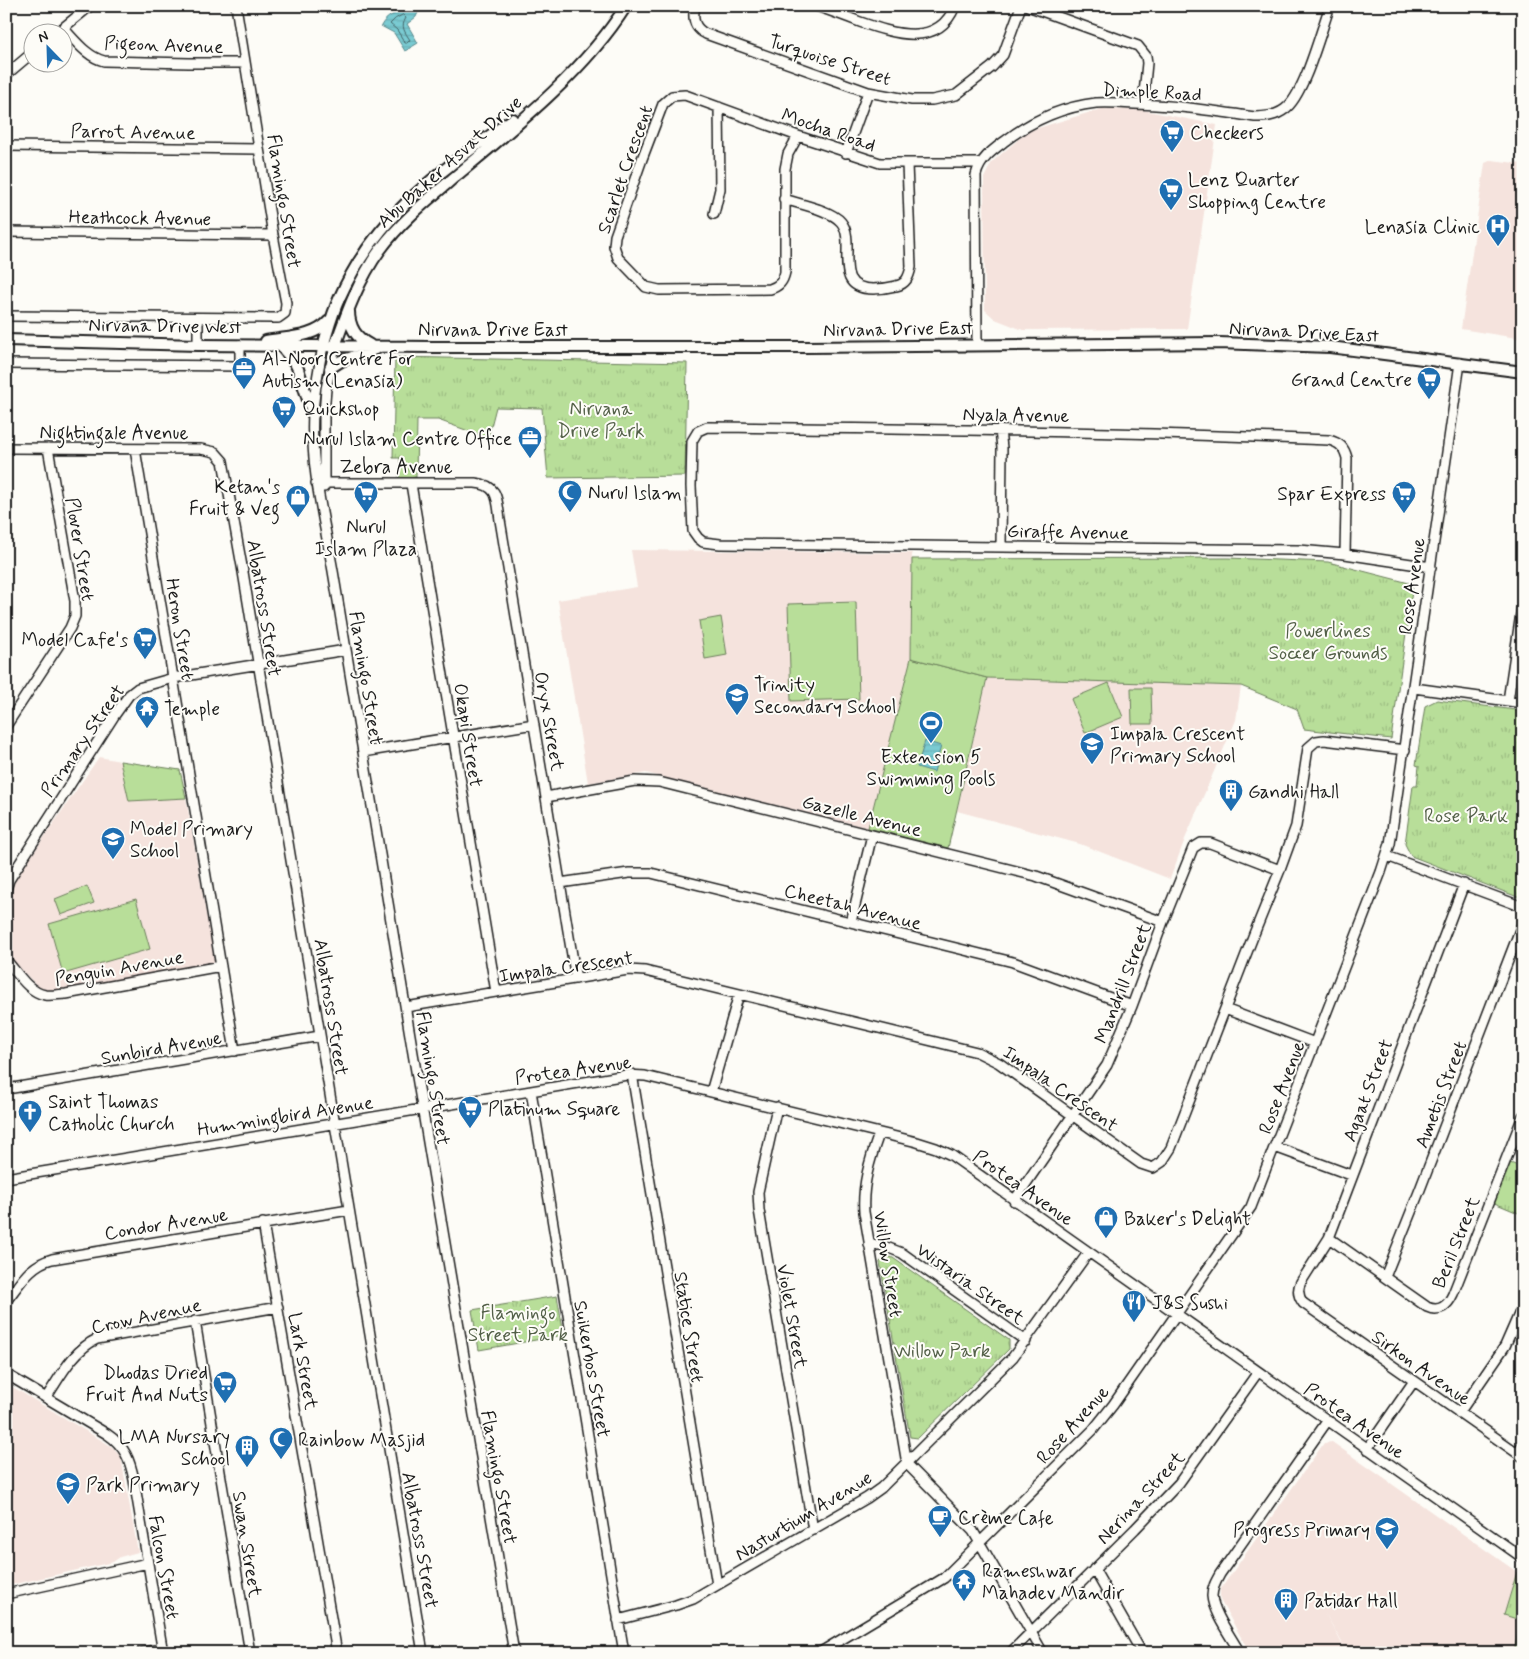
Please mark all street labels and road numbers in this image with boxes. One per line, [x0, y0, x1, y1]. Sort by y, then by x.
street label: Turquoise Street [765, 29, 894, 92]
street label: Pigeon Avenue [104, 31, 224, 63]
street label: Dimple Road [1102, 77, 1202, 108]
street label: Abu Baker Asvat Drive [372, 90, 528, 234]
street label: Scarlet Crescent [592, 102, 659, 237]
street label: Mocha Road [778, 103, 879, 158]
street label: Parrot Avenue [70, 119, 196, 146]
street label: Flamingo Street [258, 132, 306, 271]
street label: Heathcock Avenue [68, 205, 211, 232]
street label: Nirvana Drive West [88, 313, 242, 340]
street label: Nirvana Drive East [823, 316, 973, 343]
street label: Nirvana Drive East [1228, 316, 1379, 349]
street label: Nirvana Drive East [418, 318, 568, 343]
street label: Nyala Avenue [962, 402, 1070, 429]
street label: Nightingale Avenue [40, 421, 188, 449]
street label: Zebra Avenue [339, 455, 453, 480]
street label: Plover Street [59, 496, 100, 603]
street label: Giraffe Avenue [1007, 519, 1129, 546]
street label: Rose Avenue [1393, 536, 1432, 636]
street label: Albatross Street [240, 538, 287, 679]
street label: Heron Street [159, 577, 200, 682]
street label: Flamingo Street [340, 609, 388, 748]
street label: Oryx Street [527, 670, 570, 773]
street label: Primary Street [35, 680, 131, 802]
street label: Okapi Street [447, 681, 488, 789]
street label: Gazelle Avenue [799, 790, 924, 843]
street label: Cheetah Avenue [781, 878, 924, 937]
street label: Mandrill Street [1089, 920, 1158, 1047]
street label: Albatross Street [307, 937, 354, 1078]
street label: Penguin Avenue [53, 945, 186, 994]
street label: Impala Crescent [498, 946, 635, 989]
street label: Flamingo Street [407, 1009, 455, 1148]
street label: Sunbird Avenue [99, 1026, 224, 1071]
street label: Agaat Street [1337, 1036, 1400, 1146]
street label: Rose Avenue [1253, 1037, 1312, 1138]
street label: Ametis Street [1409, 1037, 1473, 1152]
street label: Impala Crescent [998, 1040, 1123, 1138]
street label: Protea Avenue [513, 1050, 633, 1091]
street label: Hummingbird Avenue [195, 1090, 376, 1146]
street label: Protea Avenue [968, 1144, 1078, 1232]
street label: Beril Street [1427, 1193, 1486, 1292]
street label: Condor Avenue [103, 1202, 230, 1247]
street label: Willow Street [867, 1209, 908, 1319]
street label: Wistaria Street [911, 1238, 1029, 1331]
street label: Violet Street [770, 1262, 813, 1370]
street label: Statice Street [667, 1270, 710, 1384]
street label: Crow Avenue [89, 1293, 204, 1340]
street label: Suikerbos Street [567, 1299, 616, 1440]
street label: Lark Street [282, 1311, 323, 1412]
street label: Sirkon Avenue [1367, 1325, 1476, 1412]
street label: Protea Avenue [1299, 1377, 1409, 1465]
street label: Rose Avenue [1031, 1380, 1115, 1470]
street label: Flamingo Street [471, 1408, 523, 1547]
street label: Nerina Street [1091, 1446, 1191, 1550]
street label: Nasturtium Avenue [731, 1465, 877, 1567]
street label: Albatross Street [395, 1470, 444, 1611]
street label: Swan Street [226, 1489, 267, 1599]
street label: Falcon Street [142, 1513, 185, 1621]

